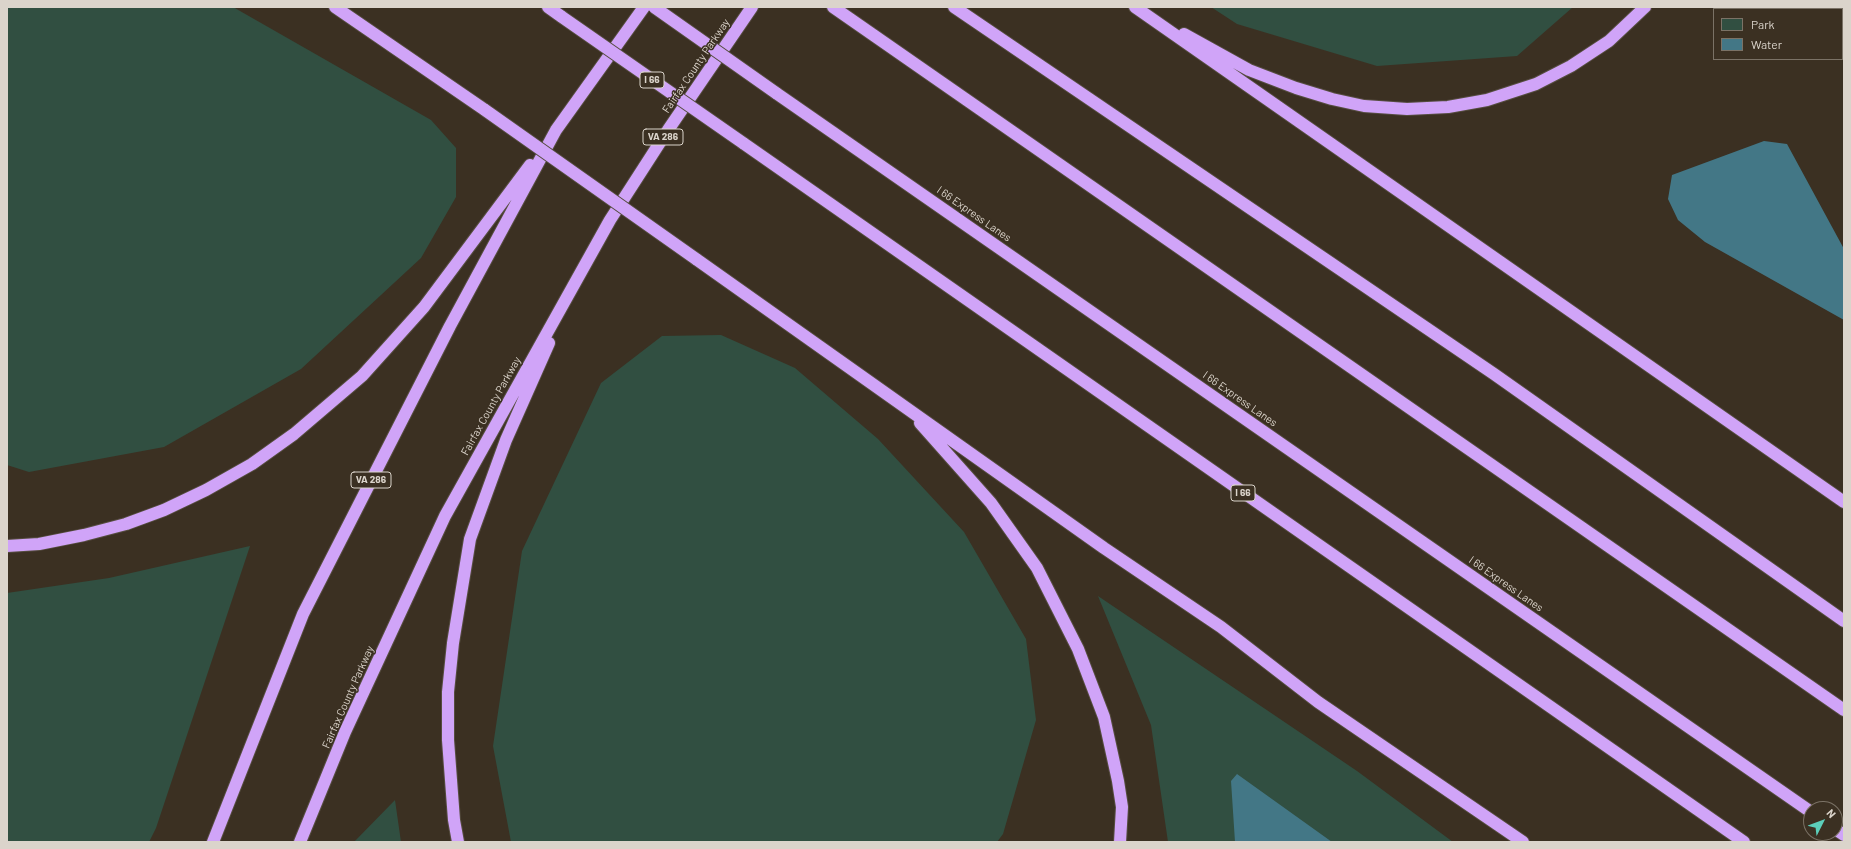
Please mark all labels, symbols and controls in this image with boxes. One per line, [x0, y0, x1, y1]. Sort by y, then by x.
legend [1713, 8, 1843, 60]
street label: Fairfax County Parkway [659, 16, 733, 116]
text: Park [1751, 17, 1775, 31]
text: Water [1751, 37, 1782, 51]
road number: I 66 [640, 72, 664, 88]
road number: VA 286 [643, 129, 683, 145]
street label: I 66 Express Lanes [934, 183, 1014, 245]
street label: Fairfax County Parkway [458, 354, 524, 458]
street label: I 66 Express Lanes [1200, 368, 1280, 430]
road number: VA 286 [351, 472, 391, 488]
road number: I 66 [1231, 485, 1255, 501]
street label: I 66 Express Lanes [1466, 553, 1546, 615]
street label: Fairfax County Parkway [319, 644, 377, 750]
north arrow [1803, 801, 1843, 841]
text: N [1824, 806, 1839, 820]

